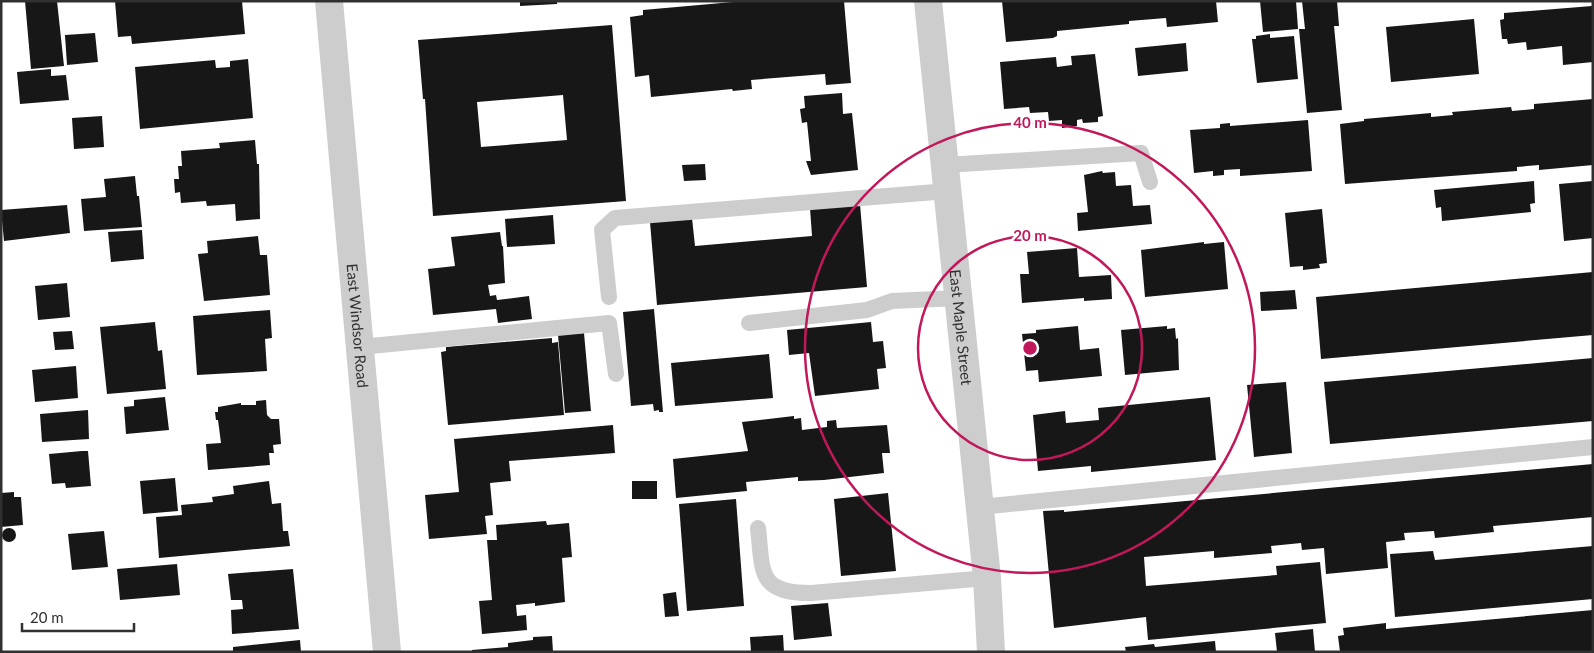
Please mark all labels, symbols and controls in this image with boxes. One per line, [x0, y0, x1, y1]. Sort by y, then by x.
text: 40 m [1013, 113, 1047, 131]
text: 20 m [1013, 226, 1047, 244]
street label: East Windsor Road [343, 263, 372, 389]
street label: East Maple Street [946, 269, 976, 387]
centre of rings [1021, 339, 1039, 357]
scale bar [22, 600, 135, 632]
text: 20 m [30, 608, 64, 626]

